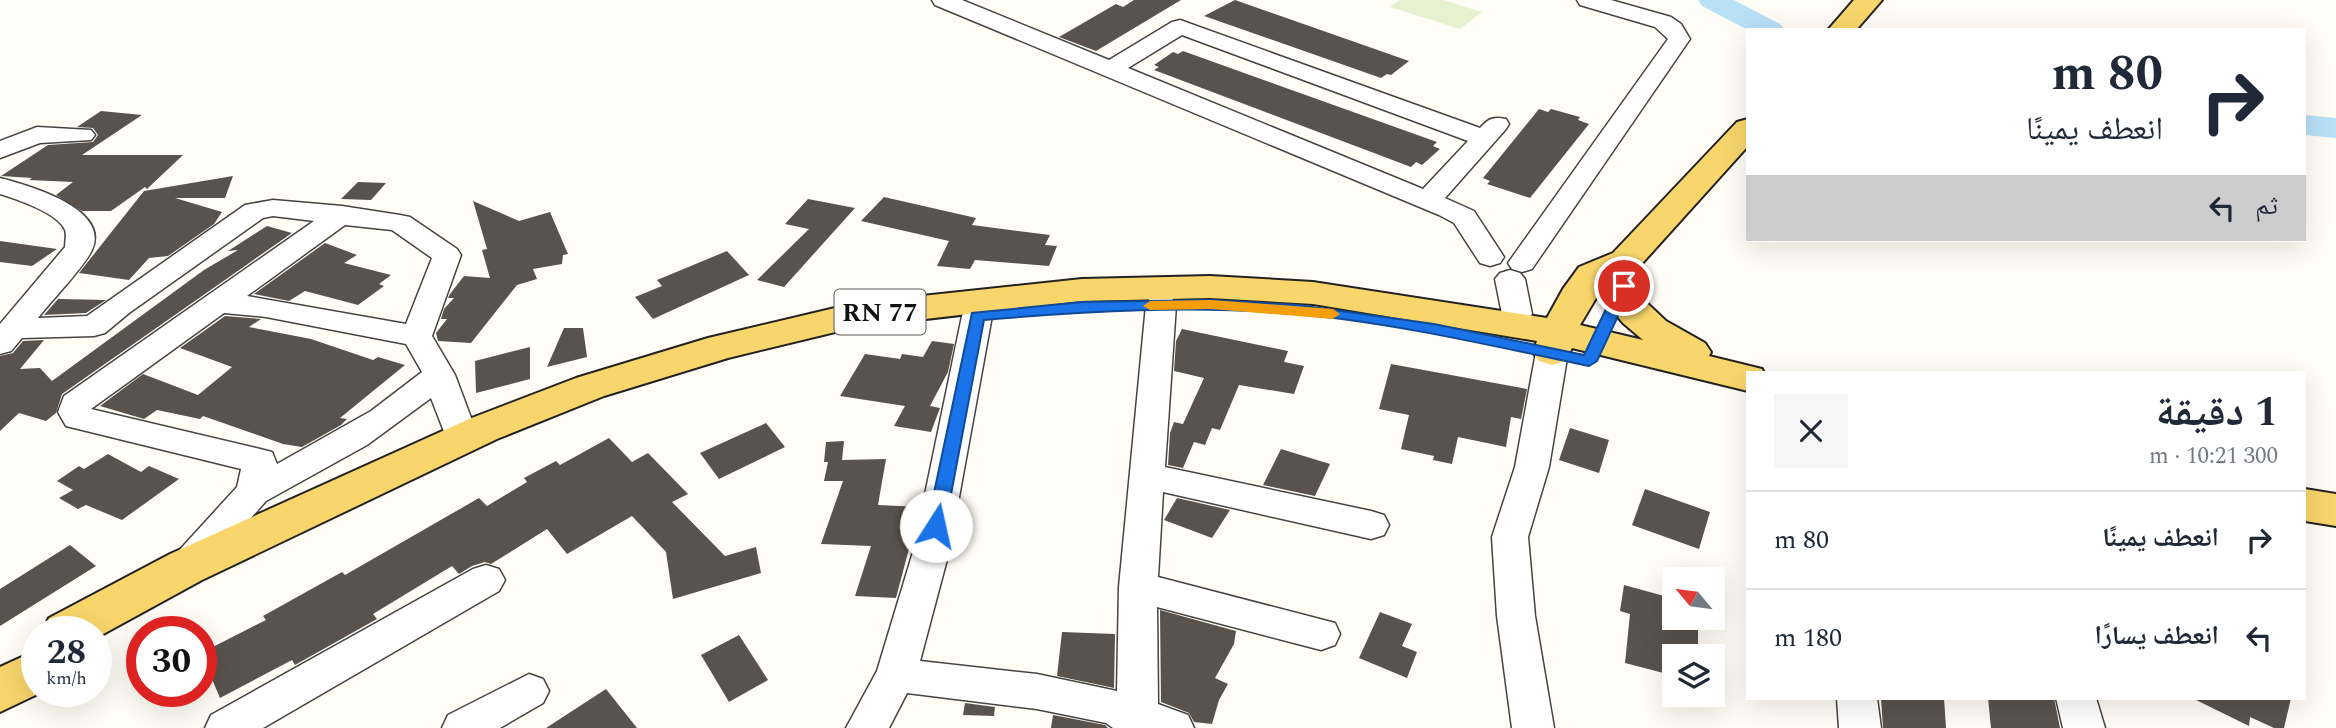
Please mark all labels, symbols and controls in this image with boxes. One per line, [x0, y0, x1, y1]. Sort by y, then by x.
text: 80 m [2052, 37, 2163, 112]
icon: right [2187, 56, 2278, 147]
text: انعطف يمينًا [2026, 105, 2163, 154]
text: ثم [2255, 186, 2278, 226]
icon: left [2203, 189, 2241, 227]
pin [1594, 256, 1654, 316]
icon: arrive [1605, 267, 1643, 305]
road number: RN 77 [834, 290, 926, 334]
text: 1 دقيقة [2156, 381, 2278, 444]
button: close [1774, 394, 1848, 468]
text: 300 m · 10:21 [2149, 439, 2278, 474]
position arrow [899, 489, 973, 563]
text: انعطف يمينًا [2102, 518, 2219, 558]
text: 80 m [1774, 520, 1829, 560]
icon: right [2240, 521, 2278, 559]
north arrow [1662, 567, 1726, 630]
map controls [1662, 567, 1725, 707]
speed limit sign: 30 [126, 616, 217, 707]
text: انعطف يسارًا [2095, 616, 2219, 656]
text: 180 m [1774, 618, 1842, 658]
icon: left [2240, 619, 2278, 657]
text: 28 [47, 626, 86, 679]
button: layers [1662, 644, 1725, 707]
text: km/h [46, 665, 87, 692]

